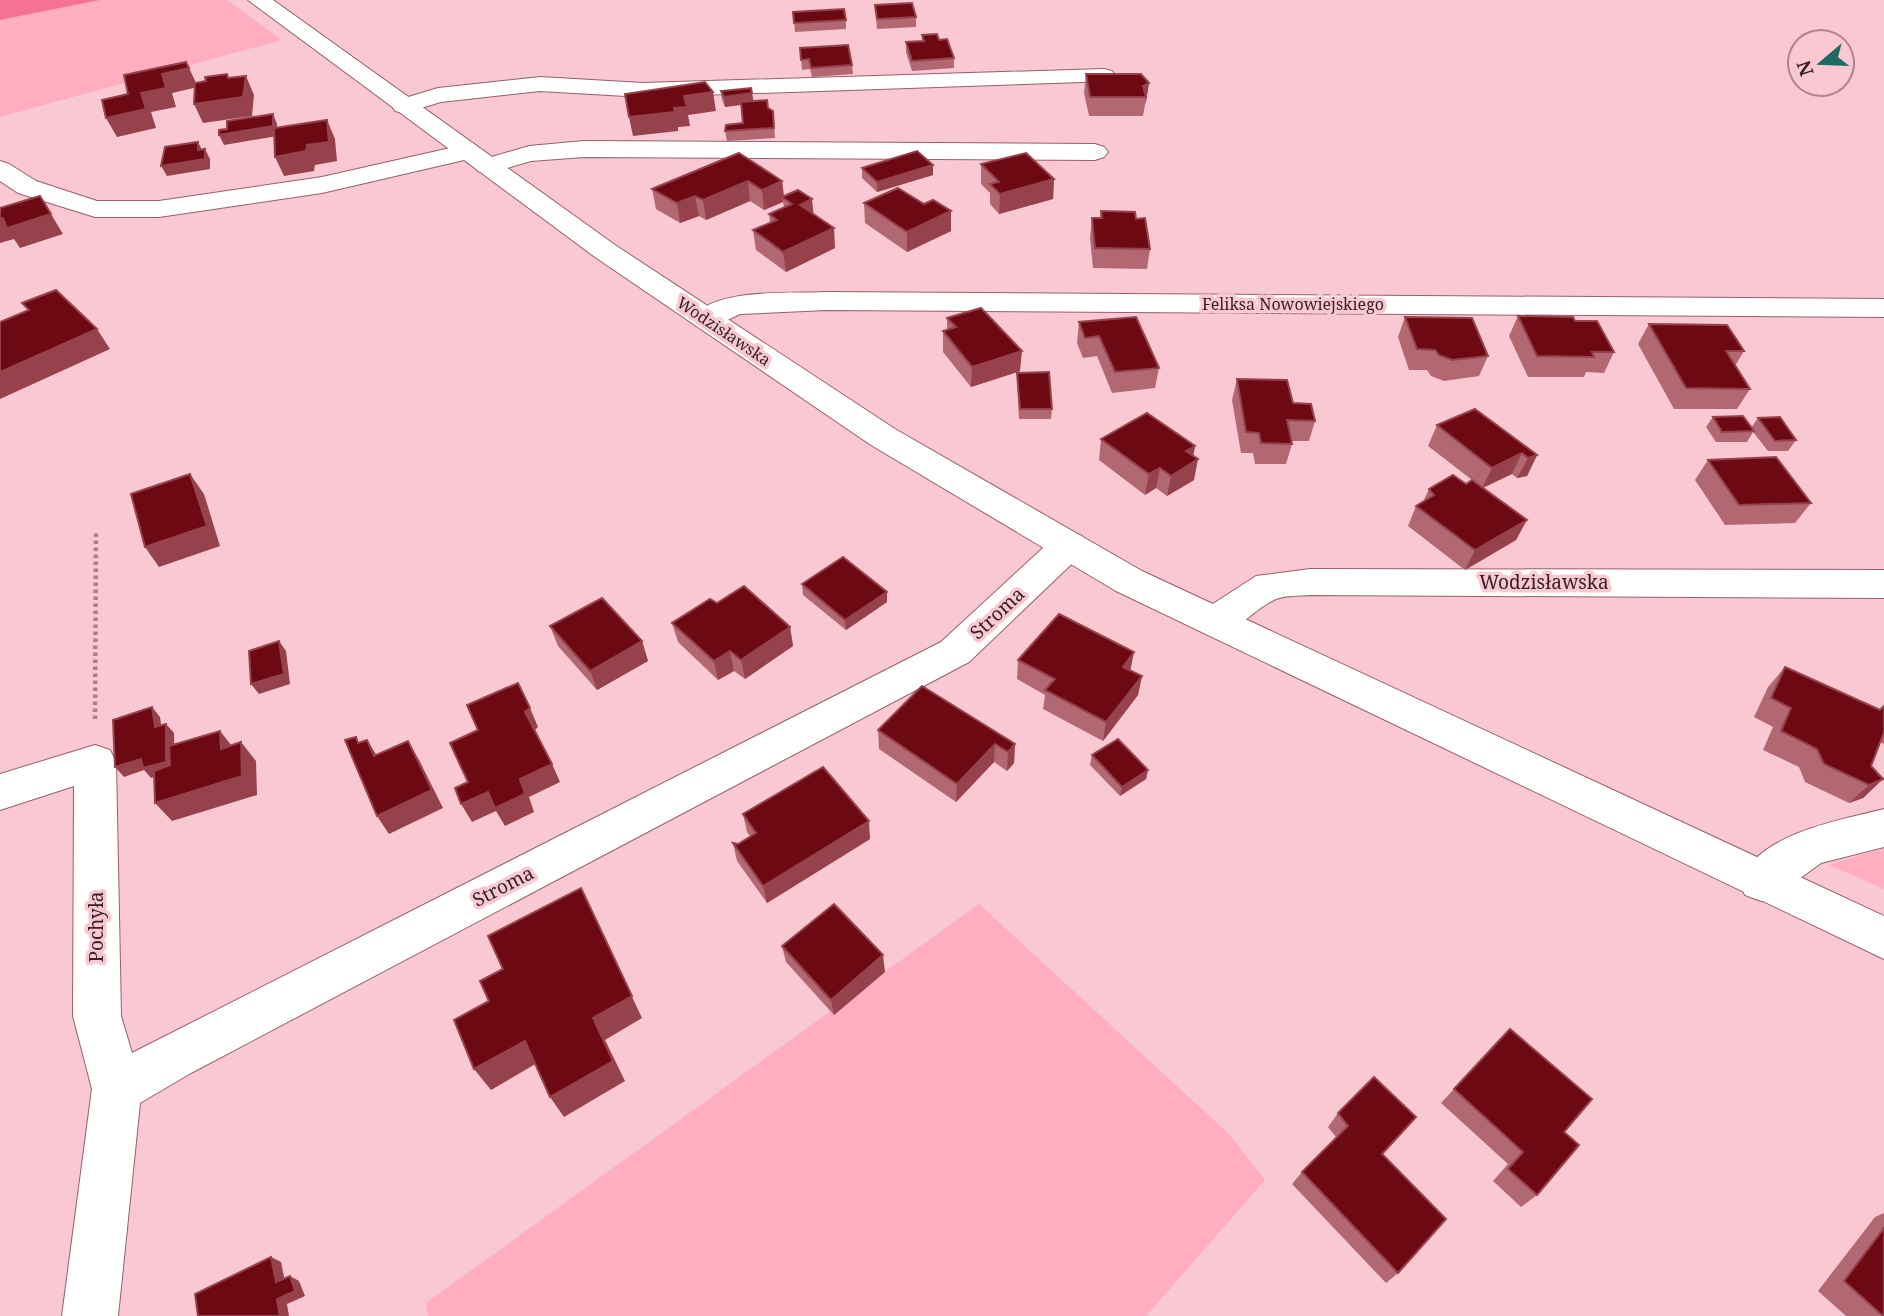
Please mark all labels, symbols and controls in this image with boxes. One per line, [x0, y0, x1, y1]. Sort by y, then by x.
north arrow [1786, 28, 1856, 98]
text: N [1790, 57, 1820, 80]
street label: Wodzisławska [673, 291, 775, 371]
street label: Feliksa Nowowiejskiego [1202, 293, 1384, 315]
street label: Wodzisławska [1479, 569, 1609, 595]
street label: Stroma [964, 581, 1030, 645]
street label: Stroma [468, 860, 538, 912]
street label: Pochyła [83, 891, 109, 963]

